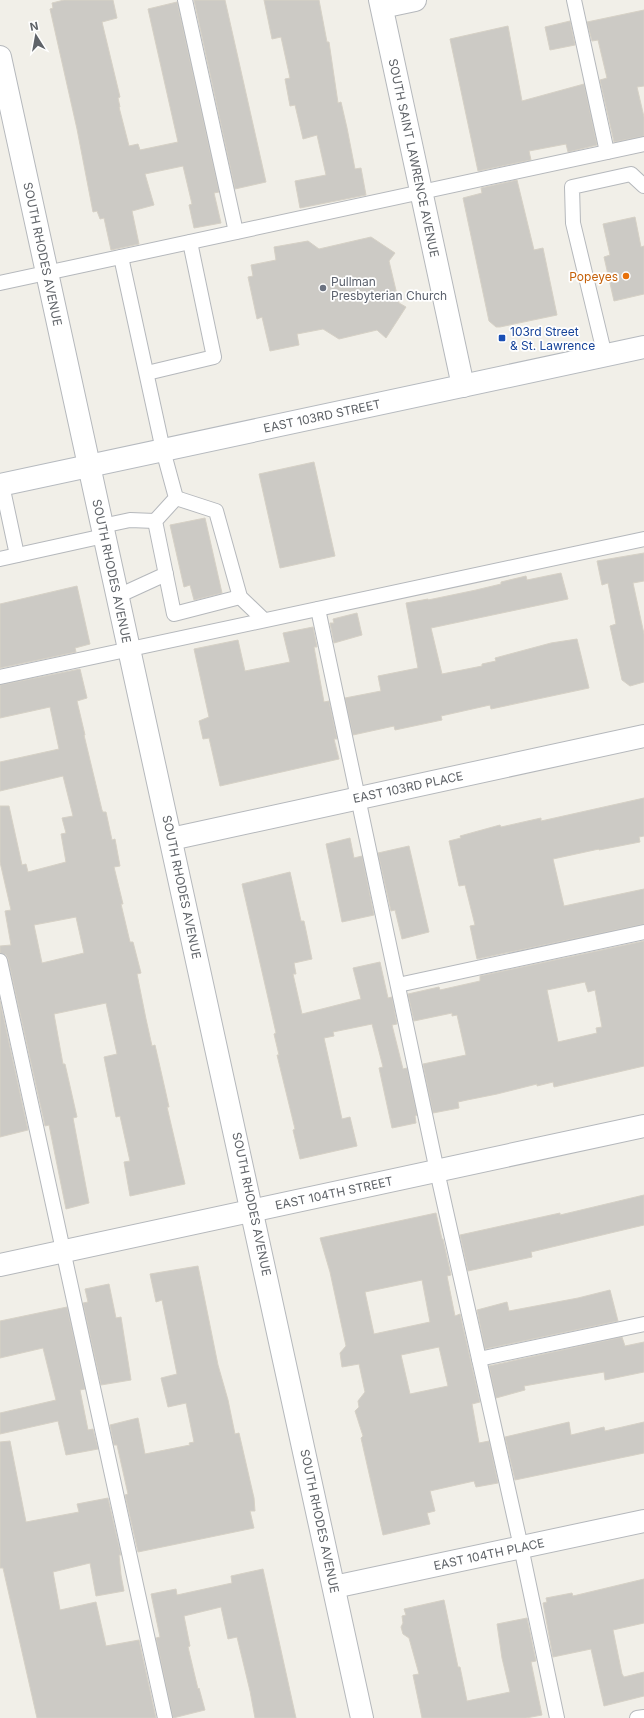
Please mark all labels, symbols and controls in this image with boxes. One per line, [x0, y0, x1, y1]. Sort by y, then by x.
north arrow [16, 16, 56, 56]
text: N [29, 19, 40, 34]
street label: SOUTH SAINT LAWRENCE AVENUE [386, 57, 442, 259]
street label: SOUTH RHODES AVENUE [20, 181, 66, 327]
place label: Popeyes [569, 269, 618, 284]
marker: Popeyes [621, 271, 631, 281]
place label: Pullman Presbyterian Church [331, 274, 447, 303]
marker: Pullman Presbyterian Church [318, 283, 328, 293]
place label: 103rd Street & St. Lawrence [510, 324, 595, 353]
marker: 103rd Street & St. Lawrence [497, 333, 507, 343]
street label: EAST 103RD STREET [262, 396, 382, 436]
street label: SOUTH RHODES AVENUE [89, 498, 135, 644]
street label: EAST 103RD PLACE [352, 768, 464, 806]
street label: SOUTH RHODES AVENUE [159, 814, 205, 960]
street label: SOUTH RHODES AVENUE [229, 1131, 275, 1277]
street label: EAST 104TH STREET [274, 1173, 394, 1213]
street label: SOUTH RHODES AVENUE [297, 1448, 343, 1594]
street label: EAST 104TH PLACE [432, 1535, 546, 1573]

